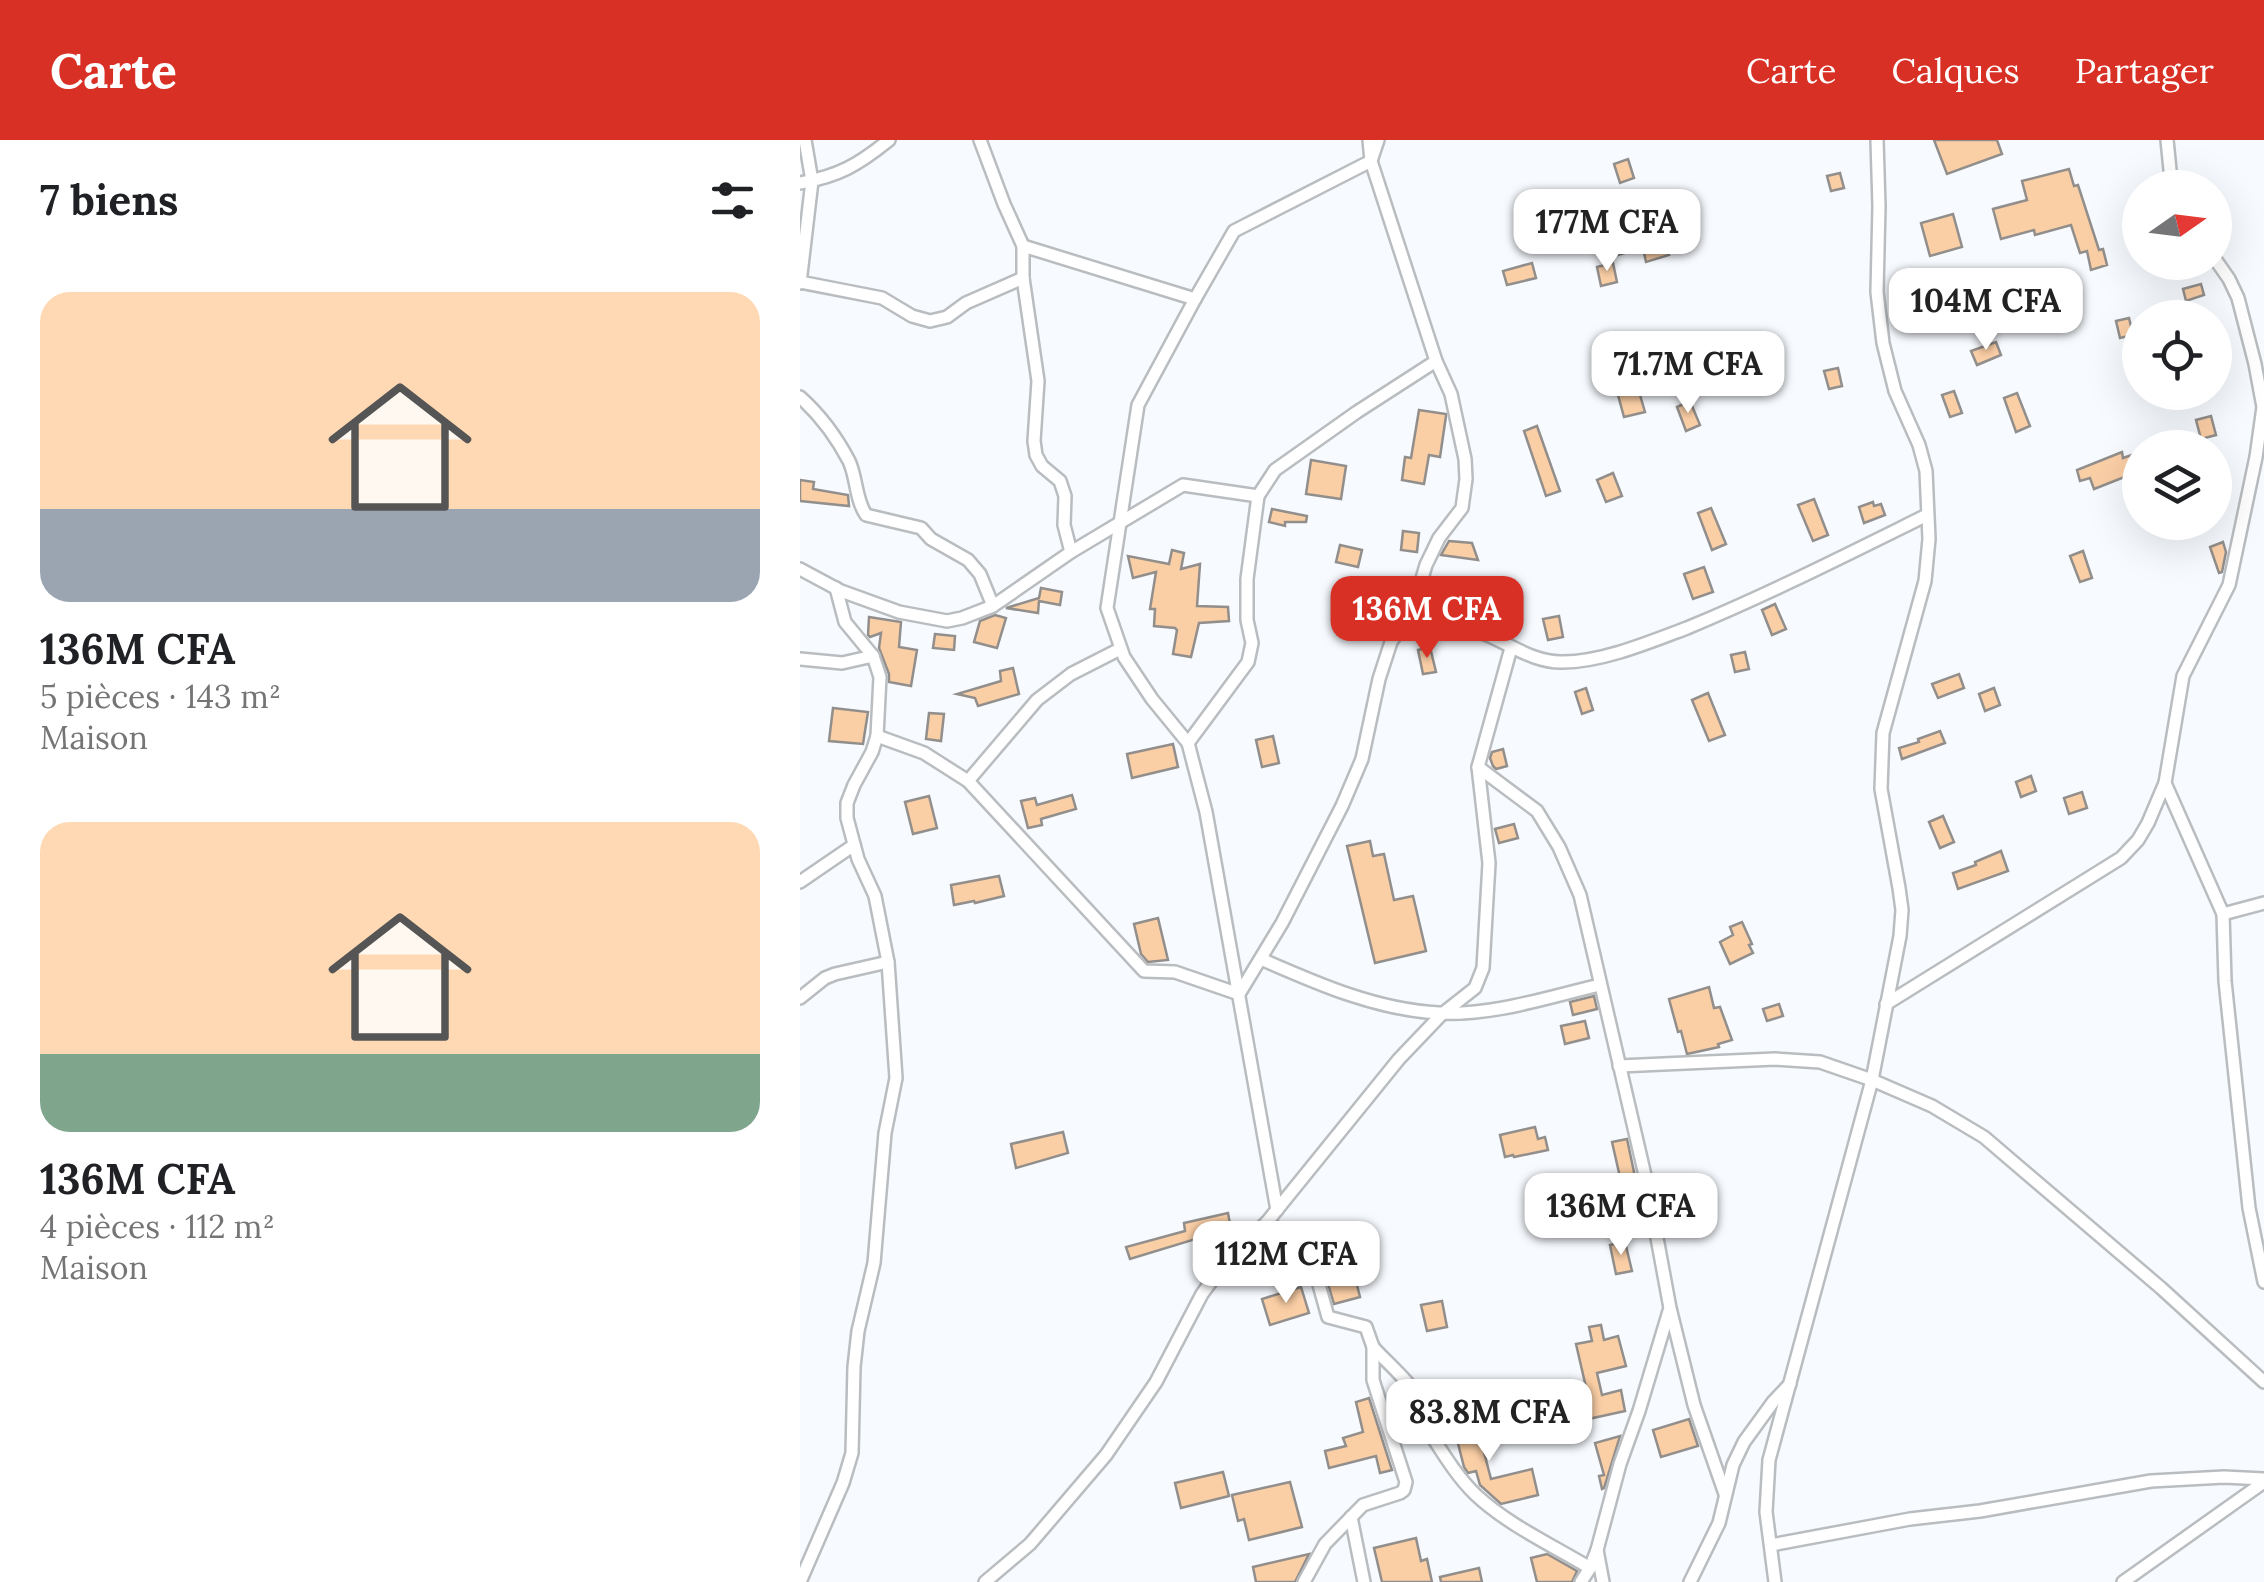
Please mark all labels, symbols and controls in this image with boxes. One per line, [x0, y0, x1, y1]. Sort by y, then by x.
text: Carte [50, 40, 177, 101]
text: Carte [1746, 48, 1836, 93]
text: Calques [1891, 48, 2020, 93]
text: Partager [2075, 48, 2214, 93]
north arrow [2122, 170, 2232, 280]
map controls [2122, 170, 2232, 540]
text: 7 biens [40, 173, 178, 227]
icon: filters [705, 173, 760, 228]
pin: 177M CFA [1504, 189, 1710, 274]
text: 177M CFA [1535, 201, 1679, 242]
pin: 104M CFA [1883, 268, 2089, 353]
text: 104M CFA [1911, 280, 2061, 321]
button: locate [2122, 300, 2232, 410]
pin: 71.7M CFA [1574, 331, 1802, 416]
text: 71.7M CFA [1613, 343, 1763, 384]
icon: home [310, 357, 490, 537]
button: layers [2122, 430, 2232, 540]
pin: 136M CFA [1324, 576, 1530, 661]
text: 136M CFA [1353, 588, 1501, 629]
text: 136M CFA [40, 622, 235, 676]
text: 5 pièces · 143 m² [40, 676, 281, 717]
text: Maison [40, 717, 148, 758]
icon: home [310, 887, 490, 1067]
text: 136M CFA [40, 1152, 235, 1206]
pin: 136M CFA [1518, 1173, 1724, 1258]
text: 136M CFA [1547, 1185, 1695, 1226]
text: 4 pièces · 112 m² [40, 1206, 275, 1247]
pin: 112M CFA [1183, 1221, 1389, 1306]
text: 112M CFA [1215, 1233, 1357, 1274]
text: Maison [40, 1247, 148, 1288]
pin: 83.8M CFA [1375, 1379, 1603, 1464]
text: 83.8M CFA [1408, 1391, 1570, 1432]

